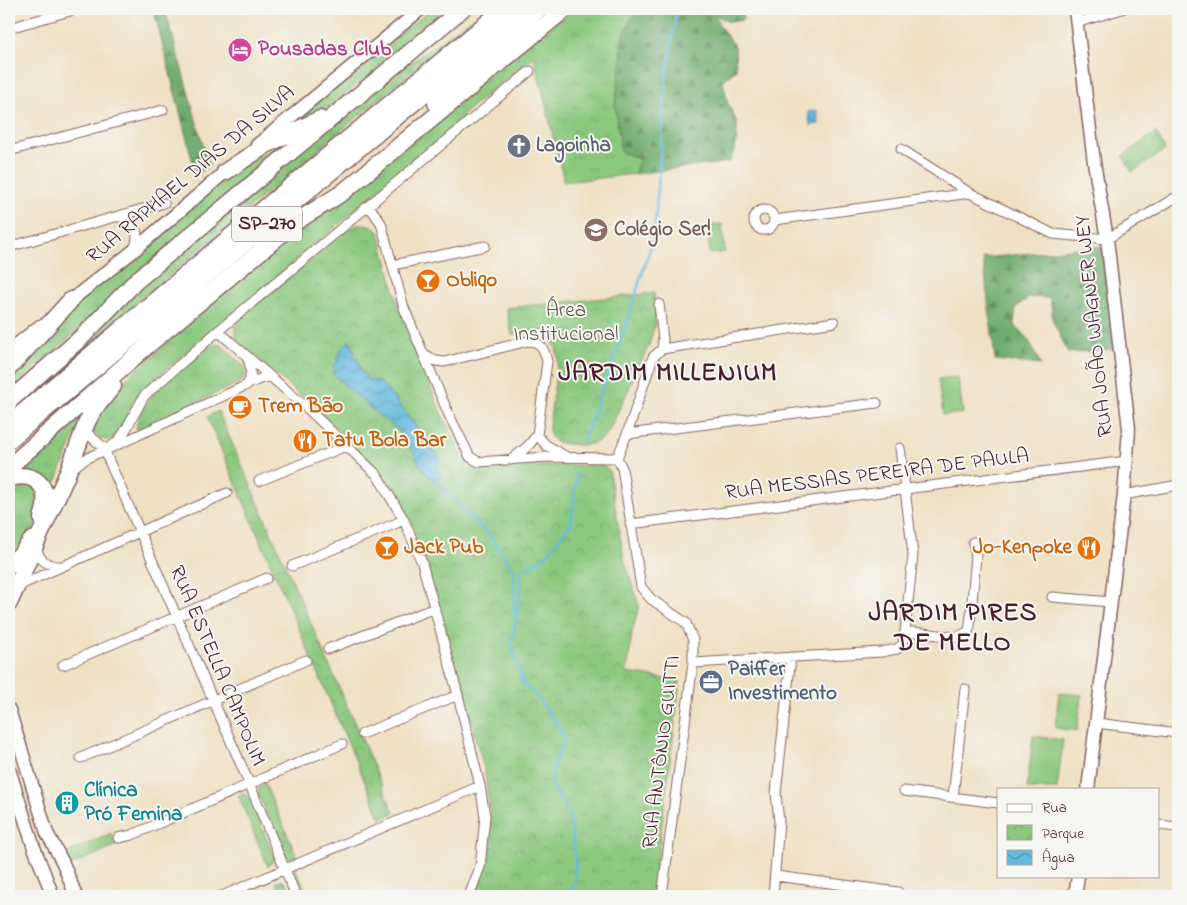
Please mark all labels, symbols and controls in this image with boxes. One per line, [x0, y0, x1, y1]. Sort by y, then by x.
place label: Pousadas Club [258, 35, 392, 65]
hotel icon: Pousadas Club [227, 37, 253, 63]
street label: RUA RAPHAEL DIAS DA SILVA [80, 79, 302, 271]
place label: Lagoinha [536, 131, 611, 163]
church icon: Lagoinha [506, 133, 532, 159]
road number: SP-270 [232, 206, 302, 242]
street label: RUA JOÃO WAGNER WEY [1068, 213, 1122, 438]
place label: Colégio Ser! [614, 215, 712, 247]
school or university icon: Colégio Ser! [583, 217, 609, 243]
place label: Obliqo [446, 266, 497, 296]
bar icon: Obliqo [415, 268, 441, 294]
park label: Área Institucional [513, 295, 619, 350]
district label: JARDIM MILLENIUM [558, 355, 778, 393]
place label: Trem Bão [258, 392, 343, 422]
cafe icon: Trem Bão [227, 394, 253, 420]
place label: Tatu Bola Bar [322, 426, 447, 456]
restaurant icon: Tatu Bola Bar [292, 428, 318, 454]
street label: RUA MESSIAS PEREIRA DE PAULA [723, 441, 1031, 509]
place label: Jack Pub [404, 533, 484, 563]
place label: Jo-Kenpoke [973, 533, 1073, 563]
bar icon: Jack Pub [374, 535, 400, 561]
restaurant icon: Jo-Kenpoke [1076, 535, 1102, 561]
street label: RUA ESTELLA CAMPOLIM [161, 561, 273, 771]
district label: JARDIM PIRES DE MELLO [869, 595, 1038, 663]
street label: RUA ANTÔNIO GUITTI [635, 654, 689, 850]
place label: Paiffer Investimento [728, 655, 837, 709]
office icon: Paiffer Investimento [698, 669, 724, 695]
place label: Clínica Pró Femina [84, 776, 182, 830]
legend [997, 788, 1160, 878]
building icon: Clínica Pró Femina [54, 790, 80, 816]
text: Rua [1042, 797, 1067, 819]
text: Parque [1042, 823, 1084, 845]
text: Água [1042, 847, 1075, 870]

